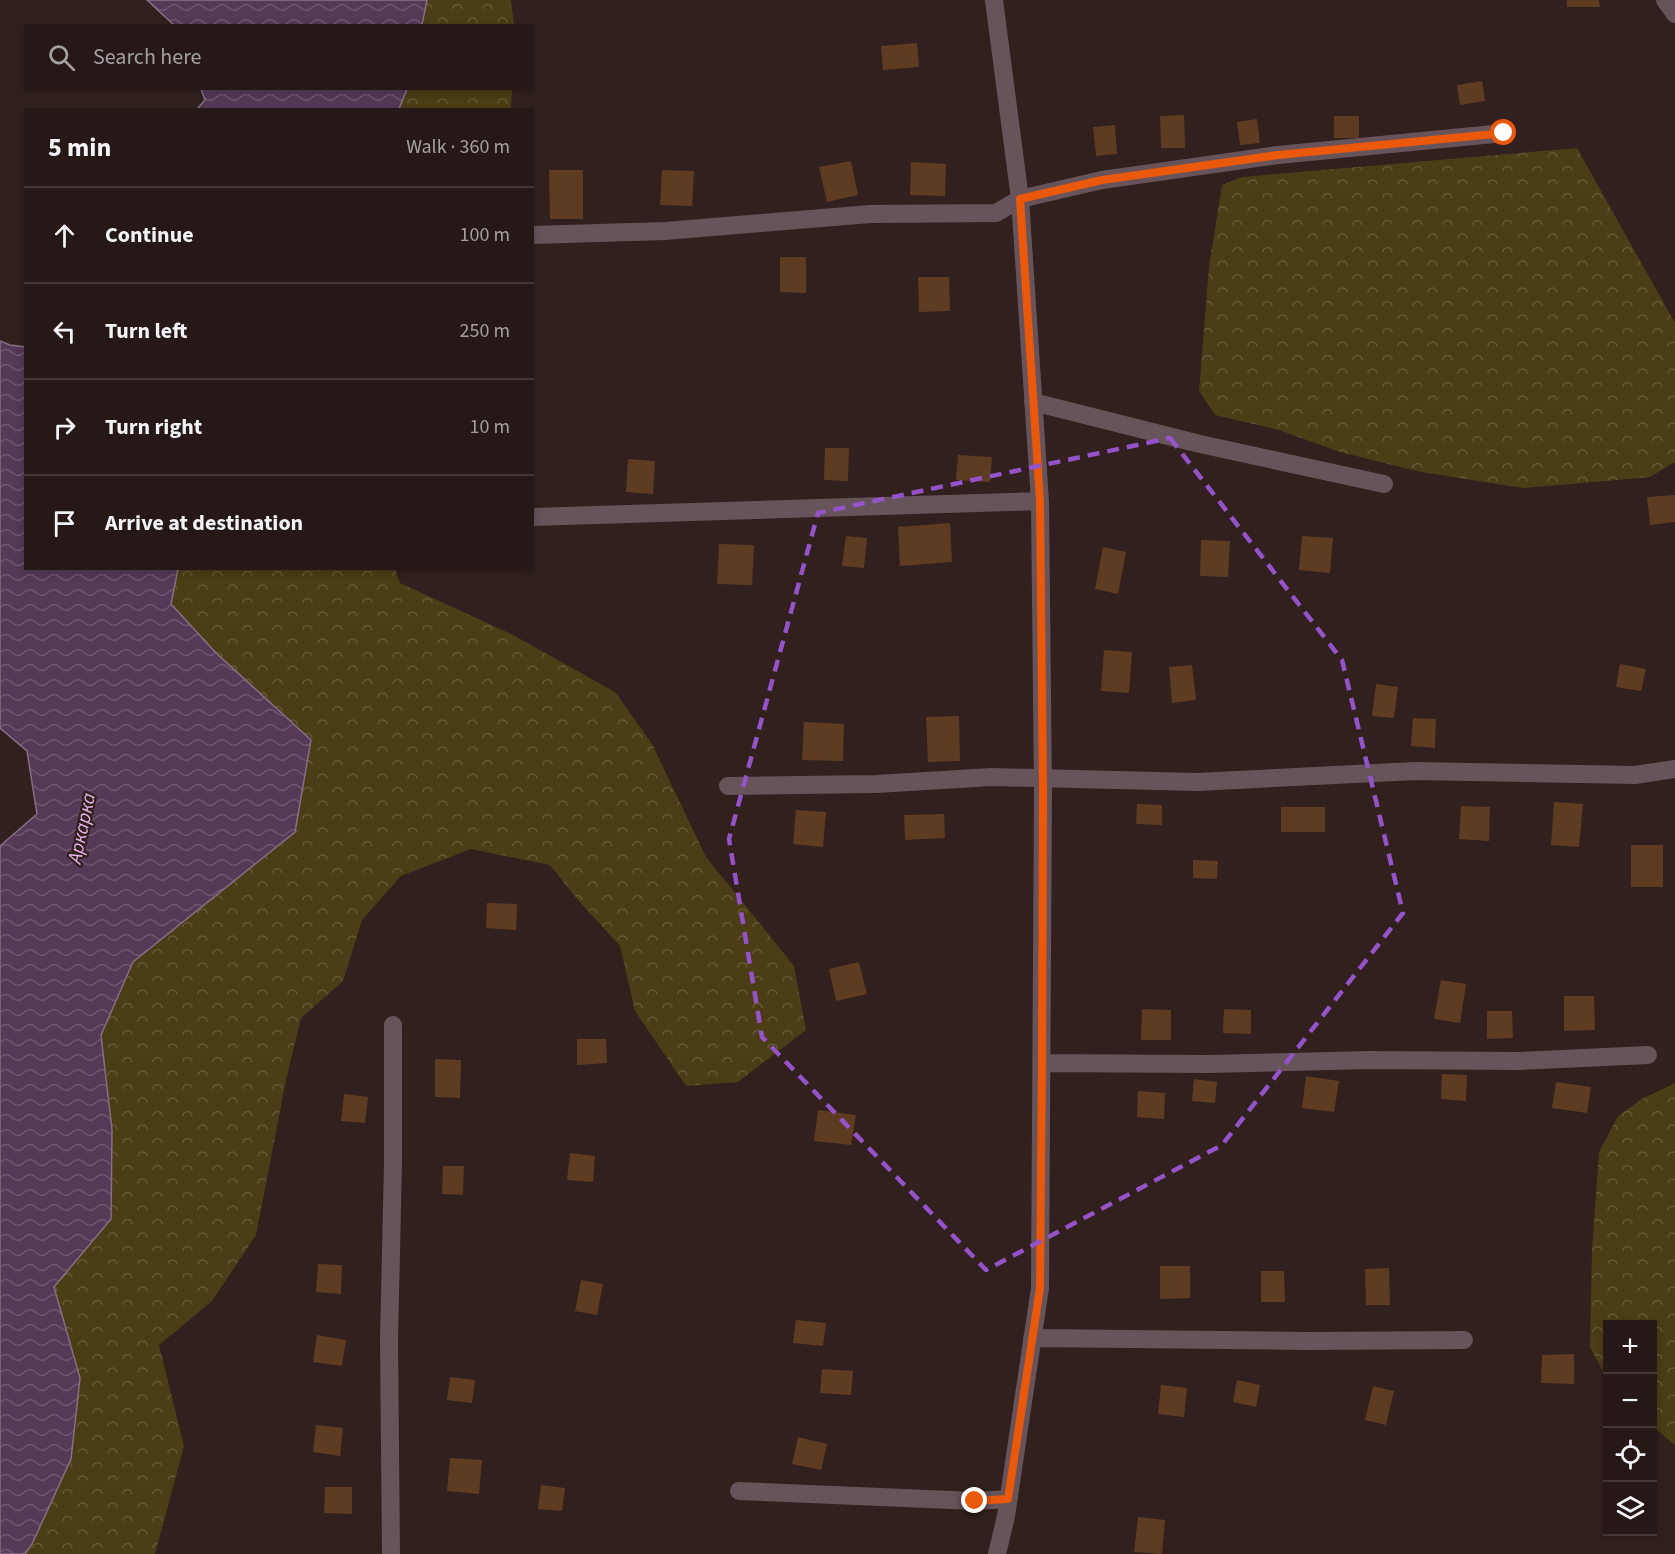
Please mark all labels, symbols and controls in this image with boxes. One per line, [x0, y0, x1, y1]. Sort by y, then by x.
search box [24, 24, 534, 90]
icon: search [45, 41, 78, 74]
text: Search here [93, 41, 201, 73]
route start [1490, 119, 1516, 145]
text: 5 min [48, 129, 111, 166]
text: Walk · 360 m [406, 133, 510, 161]
icon: ahead [48, 219, 81, 252]
text: Continue [105, 219, 194, 251]
text: 100 m [460, 221, 510, 249]
icon: left [48, 315, 81, 348]
text: Turn left [105, 315, 187, 347]
text: 250 m [460, 317, 510, 345]
icon: right [48, 411, 81, 444]
text: Turn right [105, 411, 202, 443]
text: 10 m [470, 413, 510, 441]
icon: arrive [48, 507, 81, 540]
text: Arrive at destination [105, 507, 303, 539]
water label: Аркарка [60, 790, 103, 868]
map controls [1603, 1320, 1657, 1536]
button: + [1603, 1320, 1657, 1374]
button: − [1603, 1374, 1657, 1428]
button: locate [1603, 1428, 1657, 1482]
button: layers [1603, 1482, 1657, 1536]
route end [961, 1487, 987, 1513]

